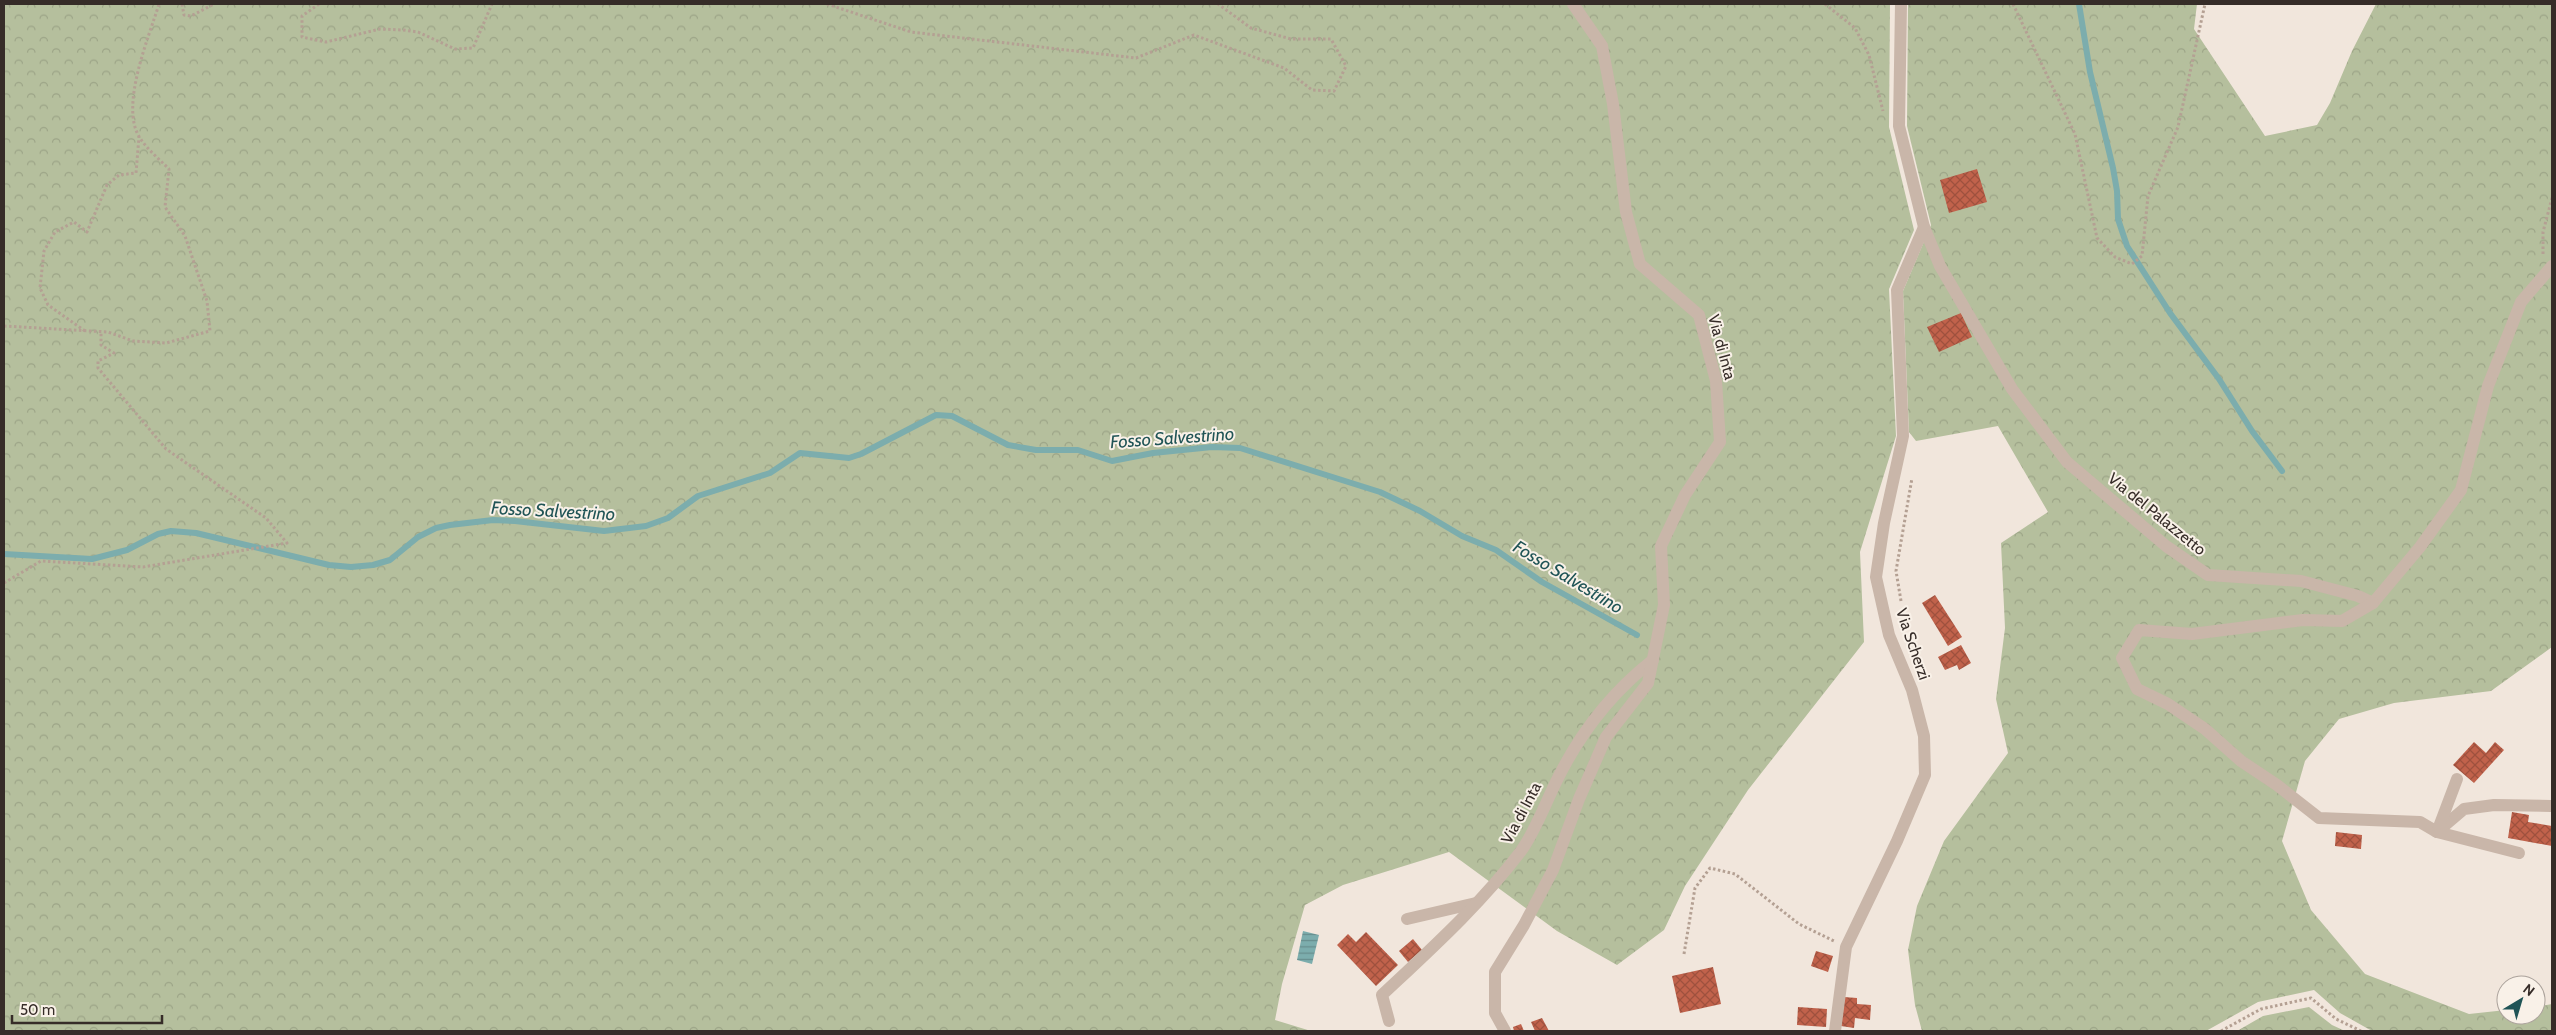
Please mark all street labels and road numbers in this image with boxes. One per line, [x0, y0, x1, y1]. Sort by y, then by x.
street label: Via di Inta [1704, 312, 1740, 382]
street label: Via del Palazzetto [2104, 469, 2210, 559]
street label: Via Scherzi [1892, 606, 1934, 682]
street label: Via di Inta [1497, 779, 1545, 847]

